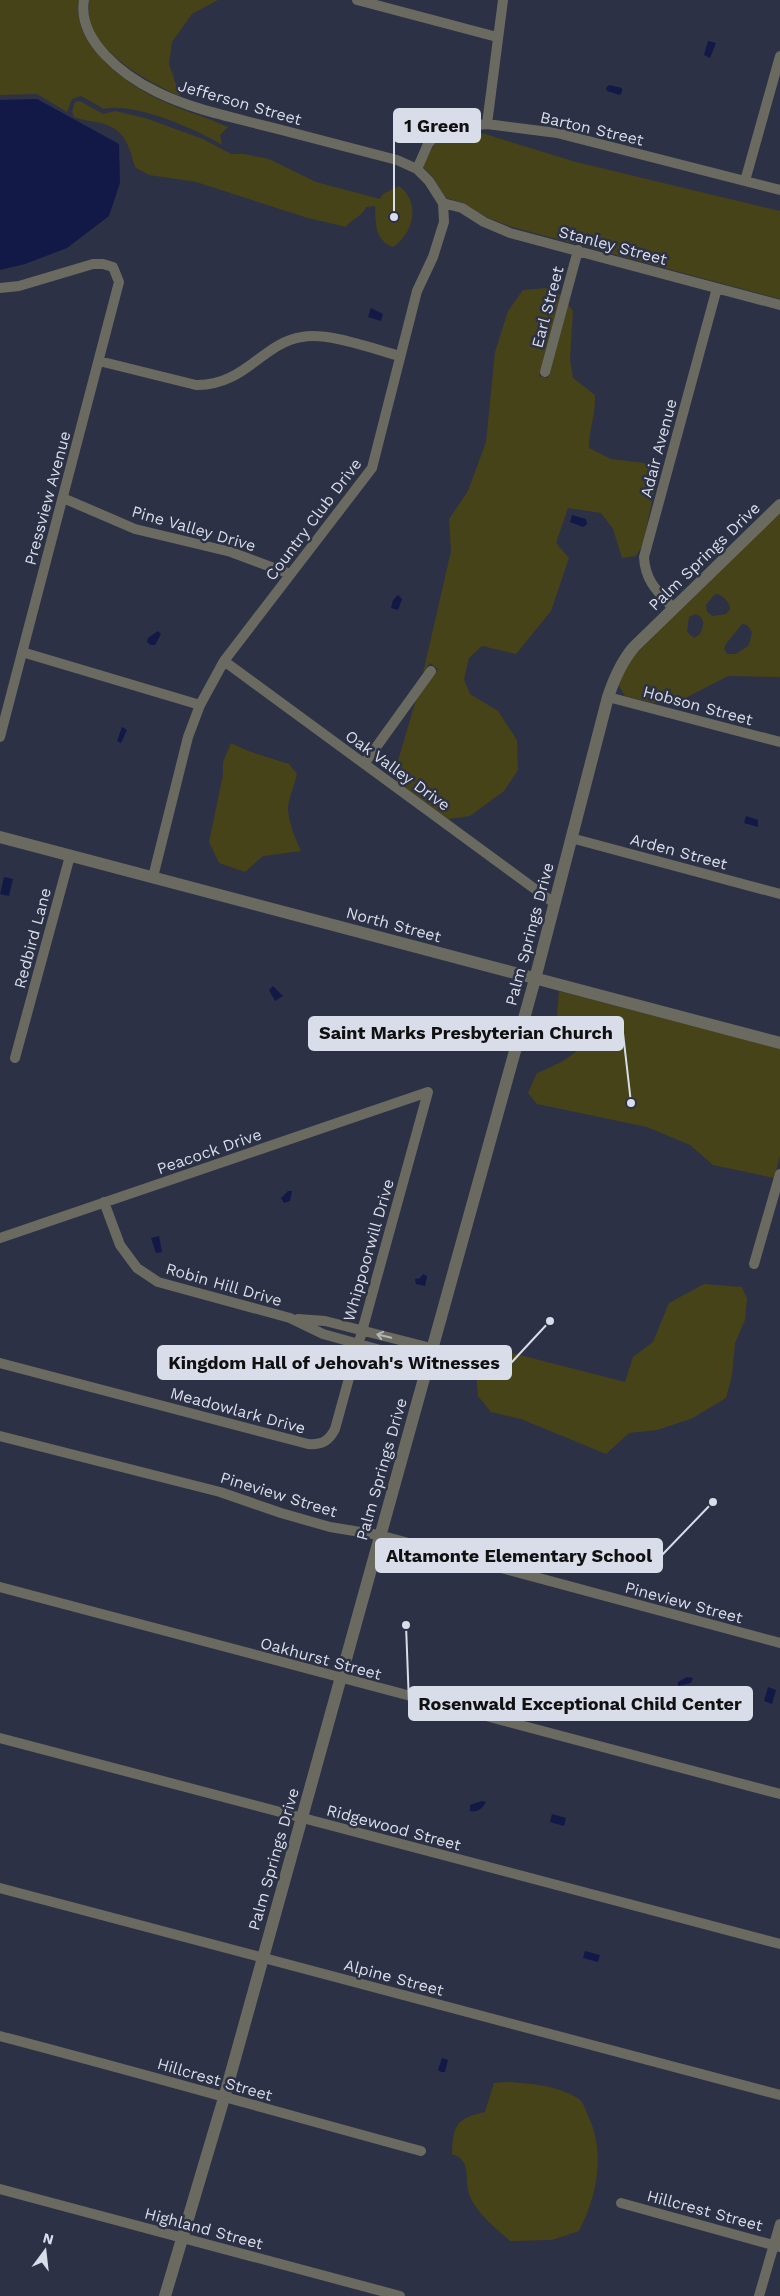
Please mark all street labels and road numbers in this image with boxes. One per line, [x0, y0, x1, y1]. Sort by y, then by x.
street label: Jefferson Street [176, 76, 304, 129]
street label: Barton Street [538, 107, 646, 150]
street label: Stanley Street [557, 222, 669, 269]
street label: Earl Street [527, 264, 568, 350]
street label: Adair Avenue [636, 397, 681, 500]
street label: Pressview Avenue [20, 429, 75, 567]
street label: Country Club Drive [261, 455, 365, 584]
street label: Palm Springs Drive [645, 498, 764, 614]
street label: Pine Valley Drive [130, 502, 258, 555]
street label: Hobson Street [641, 682, 755, 729]
street label: Oak Valley Drive [342, 726, 454, 815]
street label: Arden Street [628, 829, 730, 874]
street label: Palm Springs Drive [501, 860, 558, 1008]
street label: Redbird Lane [10, 886, 55, 991]
street label: North Street [344, 903, 444, 946]
street label: Peacock Drive [154, 1125, 264, 1178]
street label: Whippoorwill Drive [339, 1177, 398, 1324]
street label: Robin Hill Drive [164, 1259, 284, 1310]
street label: Meadowlark Drive [168, 1383, 307, 1438]
street label: Palm Springs Drive [352, 1396, 411, 1543]
street label: Pineview Street [218, 1468, 340, 1521]
street label: Pineview Street [623, 1578, 745, 1627]
street label: Oakhurst Street [258, 1633, 384, 1684]
street label: Palm Springs Drive [244, 1786, 303, 1933]
street label: Ridgewood Street [325, 1800, 463, 1855]
street label: Alpine Street [342, 1955, 446, 2000]
street label: Hillcrest Street [155, 2054, 275, 2105]
street label: Hillcrest Street [645, 2186, 765, 2235]
street label: Highland Street [143, 2204, 265, 2254]

